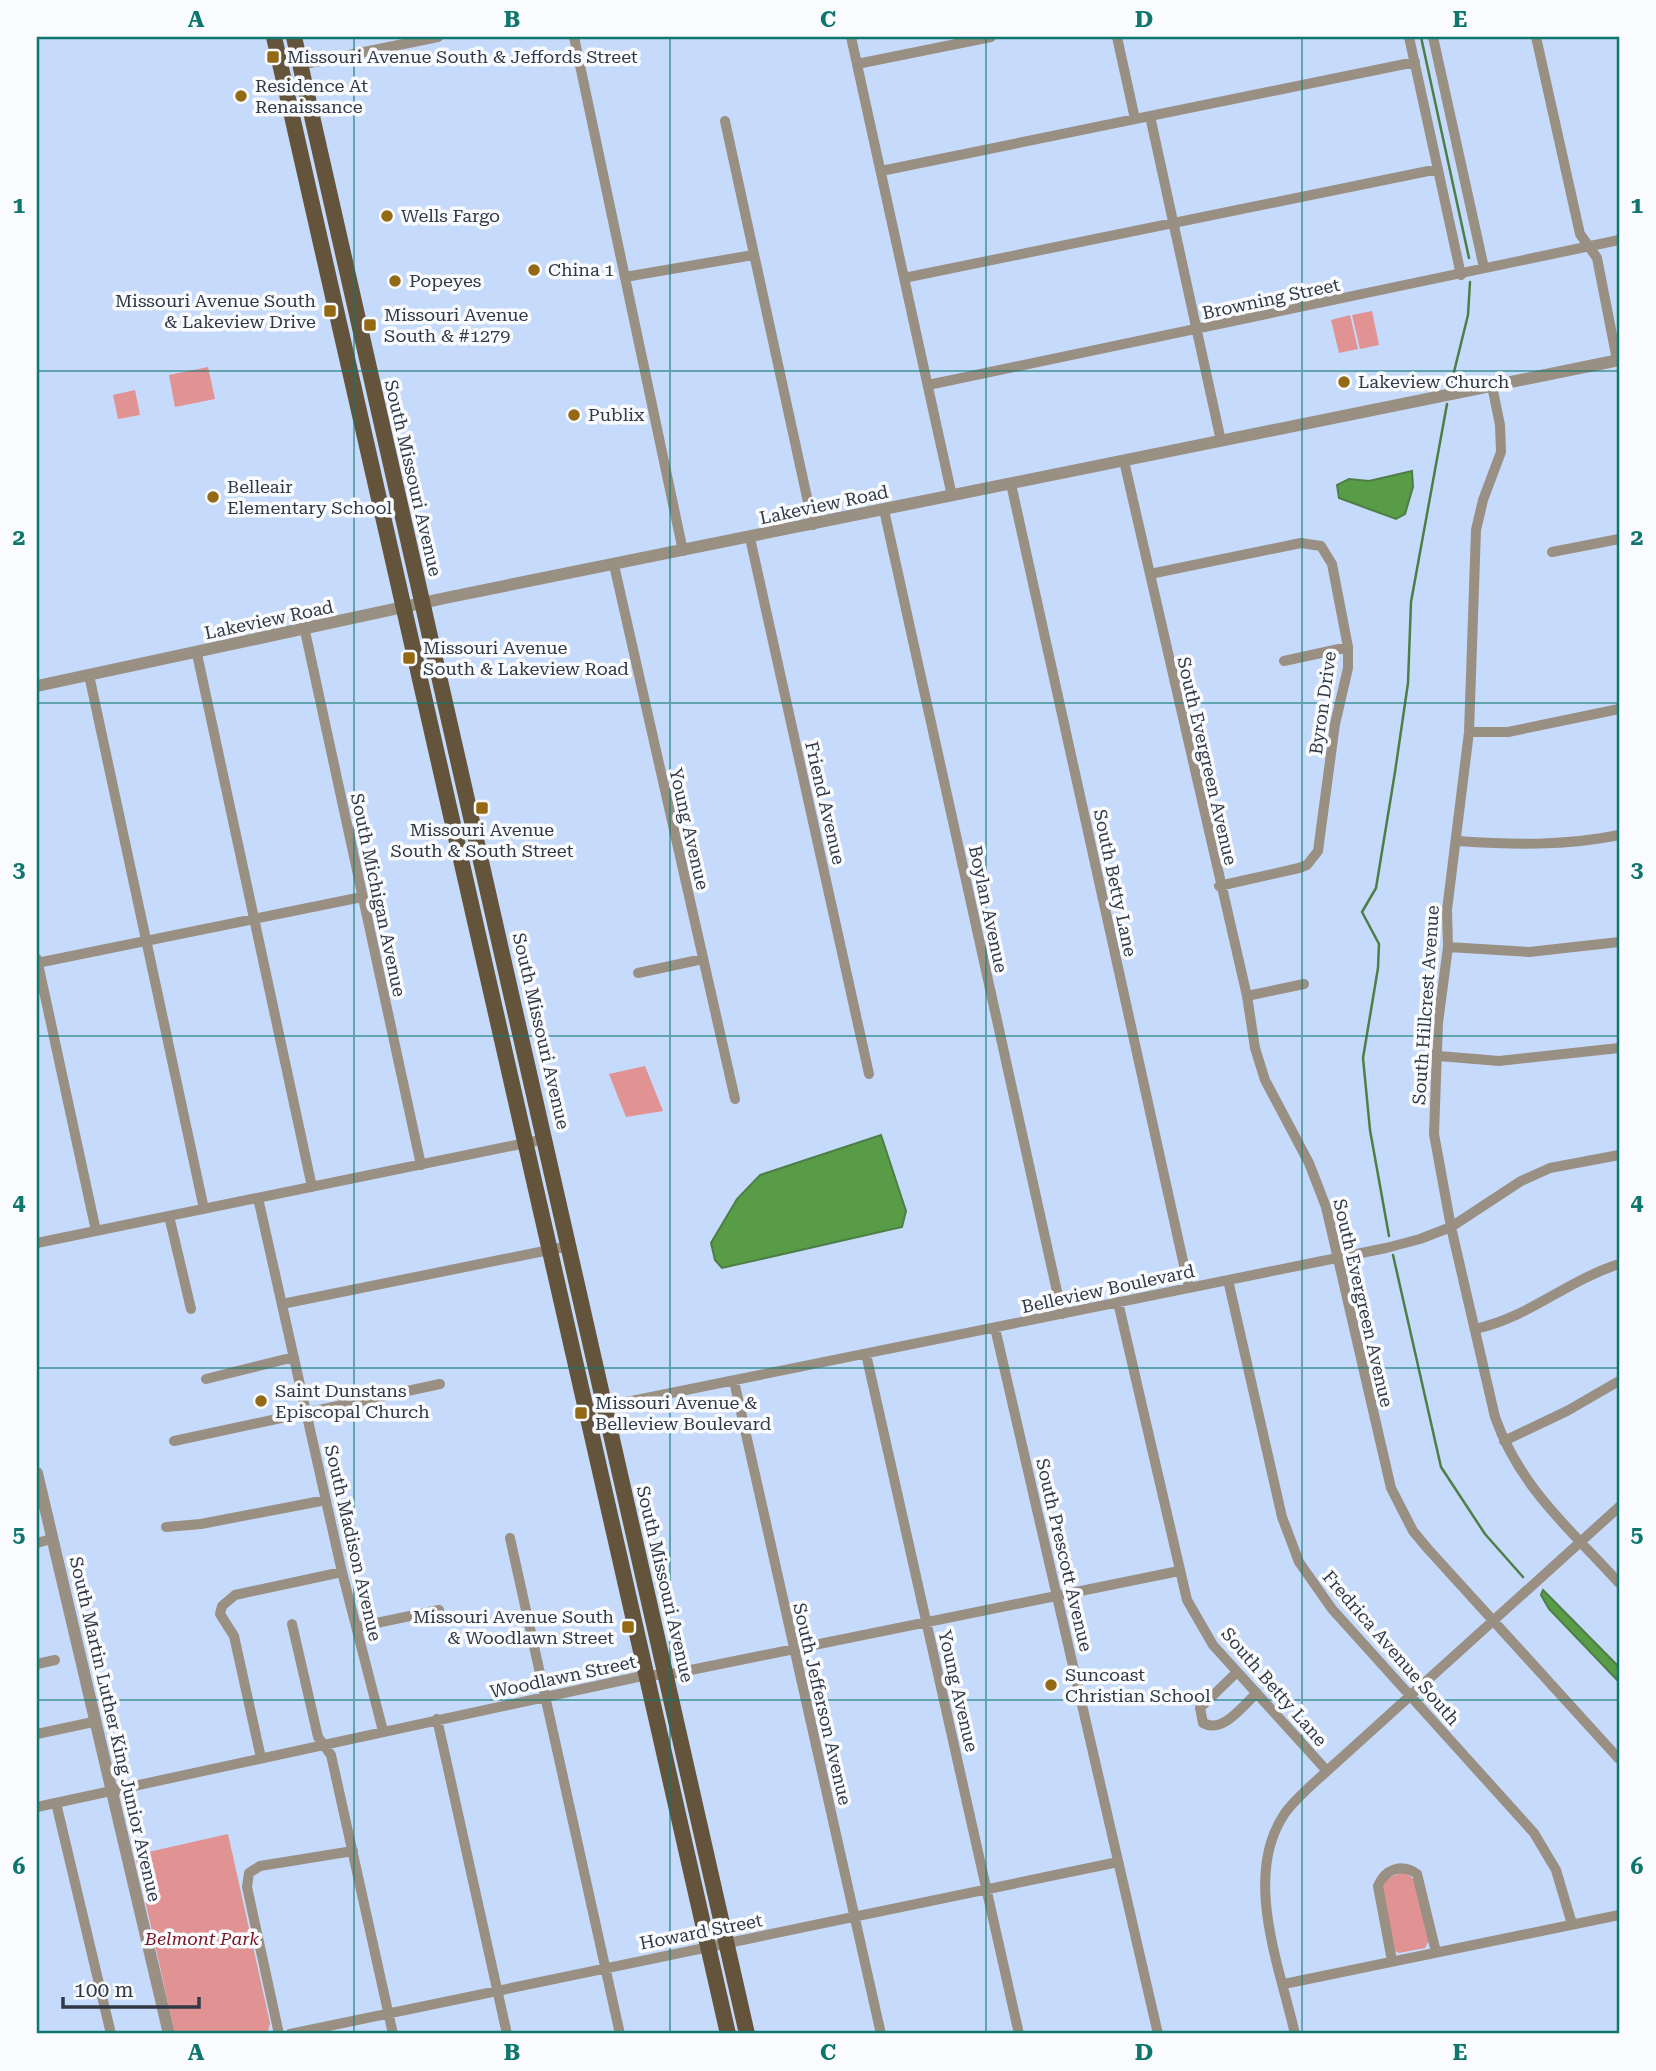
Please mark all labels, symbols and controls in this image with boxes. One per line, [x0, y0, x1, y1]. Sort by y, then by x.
text: A [188, 6, 205, 33]
text: B [504, 6, 520, 33]
text: C [820, 6, 836, 33]
text: D [1135, 6, 1153, 33]
text: E [1453, 6, 1467, 33]
place label: Missouri Avenue South & Jeffords Street [287, 46, 638, 67]
marker: Missouri Avenue South & Jeffords Street [265, 49, 281, 65]
place label: Residence At Renaissance [255, 75, 368, 117]
marker: Residence At Renaissance [233, 88, 249, 104]
text: 1 [13, 192, 26, 219]
text: 1 [1631, 192, 1644, 219]
place label: Wells Fargo [401, 205, 500, 226]
marker: Wells Fargo [379, 208, 395, 224]
place label: China 1 [548, 259, 614, 280]
marker: China 1 [526, 262, 542, 278]
place label: Popeyes [409, 270, 481, 291]
marker: Popeyes [387, 273, 403, 289]
street label: Browning Street [1200, 274, 1342, 323]
place label: Missouri Avenue South & Lakeview Drive [115, 290, 316, 332]
marker: Missouri Avenue South & Lakeview Drive [322, 303, 338, 319]
place label: Missouri Avenue South & #1279 [384, 304, 529, 346]
marker: Missouri Avenue South & #1279 [362, 317, 378, 333]
place label: Lakeview Church [1358, 371, 1510, 392]
marker: Lakeview Church [1336, 374, 1352, 390]
street label: South Missouri Avenue [381, 378, 446, 578]
place label: Publix [588, 404, 645, 425]
marker: Publix [566, 407, 582, 423]
place label: Belleair Elementary School [227, 476, 392, 518]
street label: Lakeview Road [758, 481, 891, 528]
marker: Belleair Elementary School [205, 489, 221, 505]
text: 2 [13, 524, 25, 551]
text: 2 [1631, 524, 1643, 551]
street label: Lakeview Road [203, 596, 336, 643]
place label: Missouri Avenue South & Lakeview Road [423, 637, 629, 679]
marker: Missouri Avenue South & Lakeview Road [401, 650, 417, 666]
street label: Byron Drive [1305, 650, 1340, 756]
street label: South Evergreen Avenue [1173, 655, 1242, 867]
street label: Friend Avenue [801, 739, 850, 867]
street label: Young Avenue [665, 766, 714, 892]
street label: South Michigan Avenue [347, 791, 410, 999]
marker: Missouri Avenue South & South Street [474, 800, 490, 816]
street label: South Betty Lane [1090, 807, 1141, 959]
place label: Missouri Avenue South & South Street [391, 819, 574, 861]
street label: Boylan Avenue [965, 843, 1012, 975]
text: 3 [13, 856, 26, 883]
text: 3 [1631, 856, 1644, 883]
street label: South Hillcrest Avenue [1408, 904, 1443, 1105]
street label: South Missouri Avenue [509, 931, 574, 1131]
text: 4 [13, 1189, 26, 1216]
text: 4 [1631, 1189, 1644, 1216]
street label: South Evergreen Avenue [1329, 1197, 1398, 1409]
street label: Belleview Boulevard [1020, 1260, 1197, 1317]
place label: Saint Dunstans Episcopal Church [275, 1380, 430, 1422]
place label: Missouri Avenue & Belleview Boulevard [595, 1392, 772, 1434]
marker: Saint Dunstans Episcopal Church [253, 1393, 269, 1409]
marker: Missouri Avenue & Belleview Boulevard [573, 1405, 589, 1421]
street label: South Madison Avenue [321, 1443, 386, 1643]
street label: South Prescott Avenue [1032, 1456, 1097, 1654]
street label: South Missouri Avenue [633, 1484, 698, 1684]
text: 5 [13, 1521, 26, 1548]
text: 5 [1631, 1521, 1644, 1548]
street label: South Martin Luther King Junior Avenue [65, 1554, 166, 1904]
street label: Fredrica Avenue South [1318, 1566, 1465, 1730]
street label: South Jefferson Avenue [789, 1601, 856, 1807]
place label: Missouri Avenue South & Woodlawn Street [413, 1606, 614, 1648]
marker: Missouri Avenue South & Woodlawn Street [620, 1619, 636, 1635]
street label: South Betty Lane [1217, 1623, 1332, 1750]
street label: Young Avenue [934, 1628, 983, 1754]
street label: Woodlawn Street [488, 1651, 638, 1702]
place label: Suncoast Christian School [1065, 1664, 1211, 1706]
marker: Suncoast Christian School [1043, 1677, 1059, 1693]
text: 6 [13, 1853, 26, 1880]
text: 6 [1631, 1853, 1644, 1880]
street label: Howard Street [638, 1909, 764, 1954]
park label: Belmont Park [144, 1928, 259, 1949]
scale bar [63, 1966, 200, 2010]
text: 100 m [74, 1978, 134, 2002]
text: A [188, 2039, 205, 2066]
text: B [504, 2039, 520, 2066]
text: C [820, 2039, 836, 2066]
text: D [1135, 2039, 1153, 2066]
text: E [1453, 2039, 1467, 2066]

